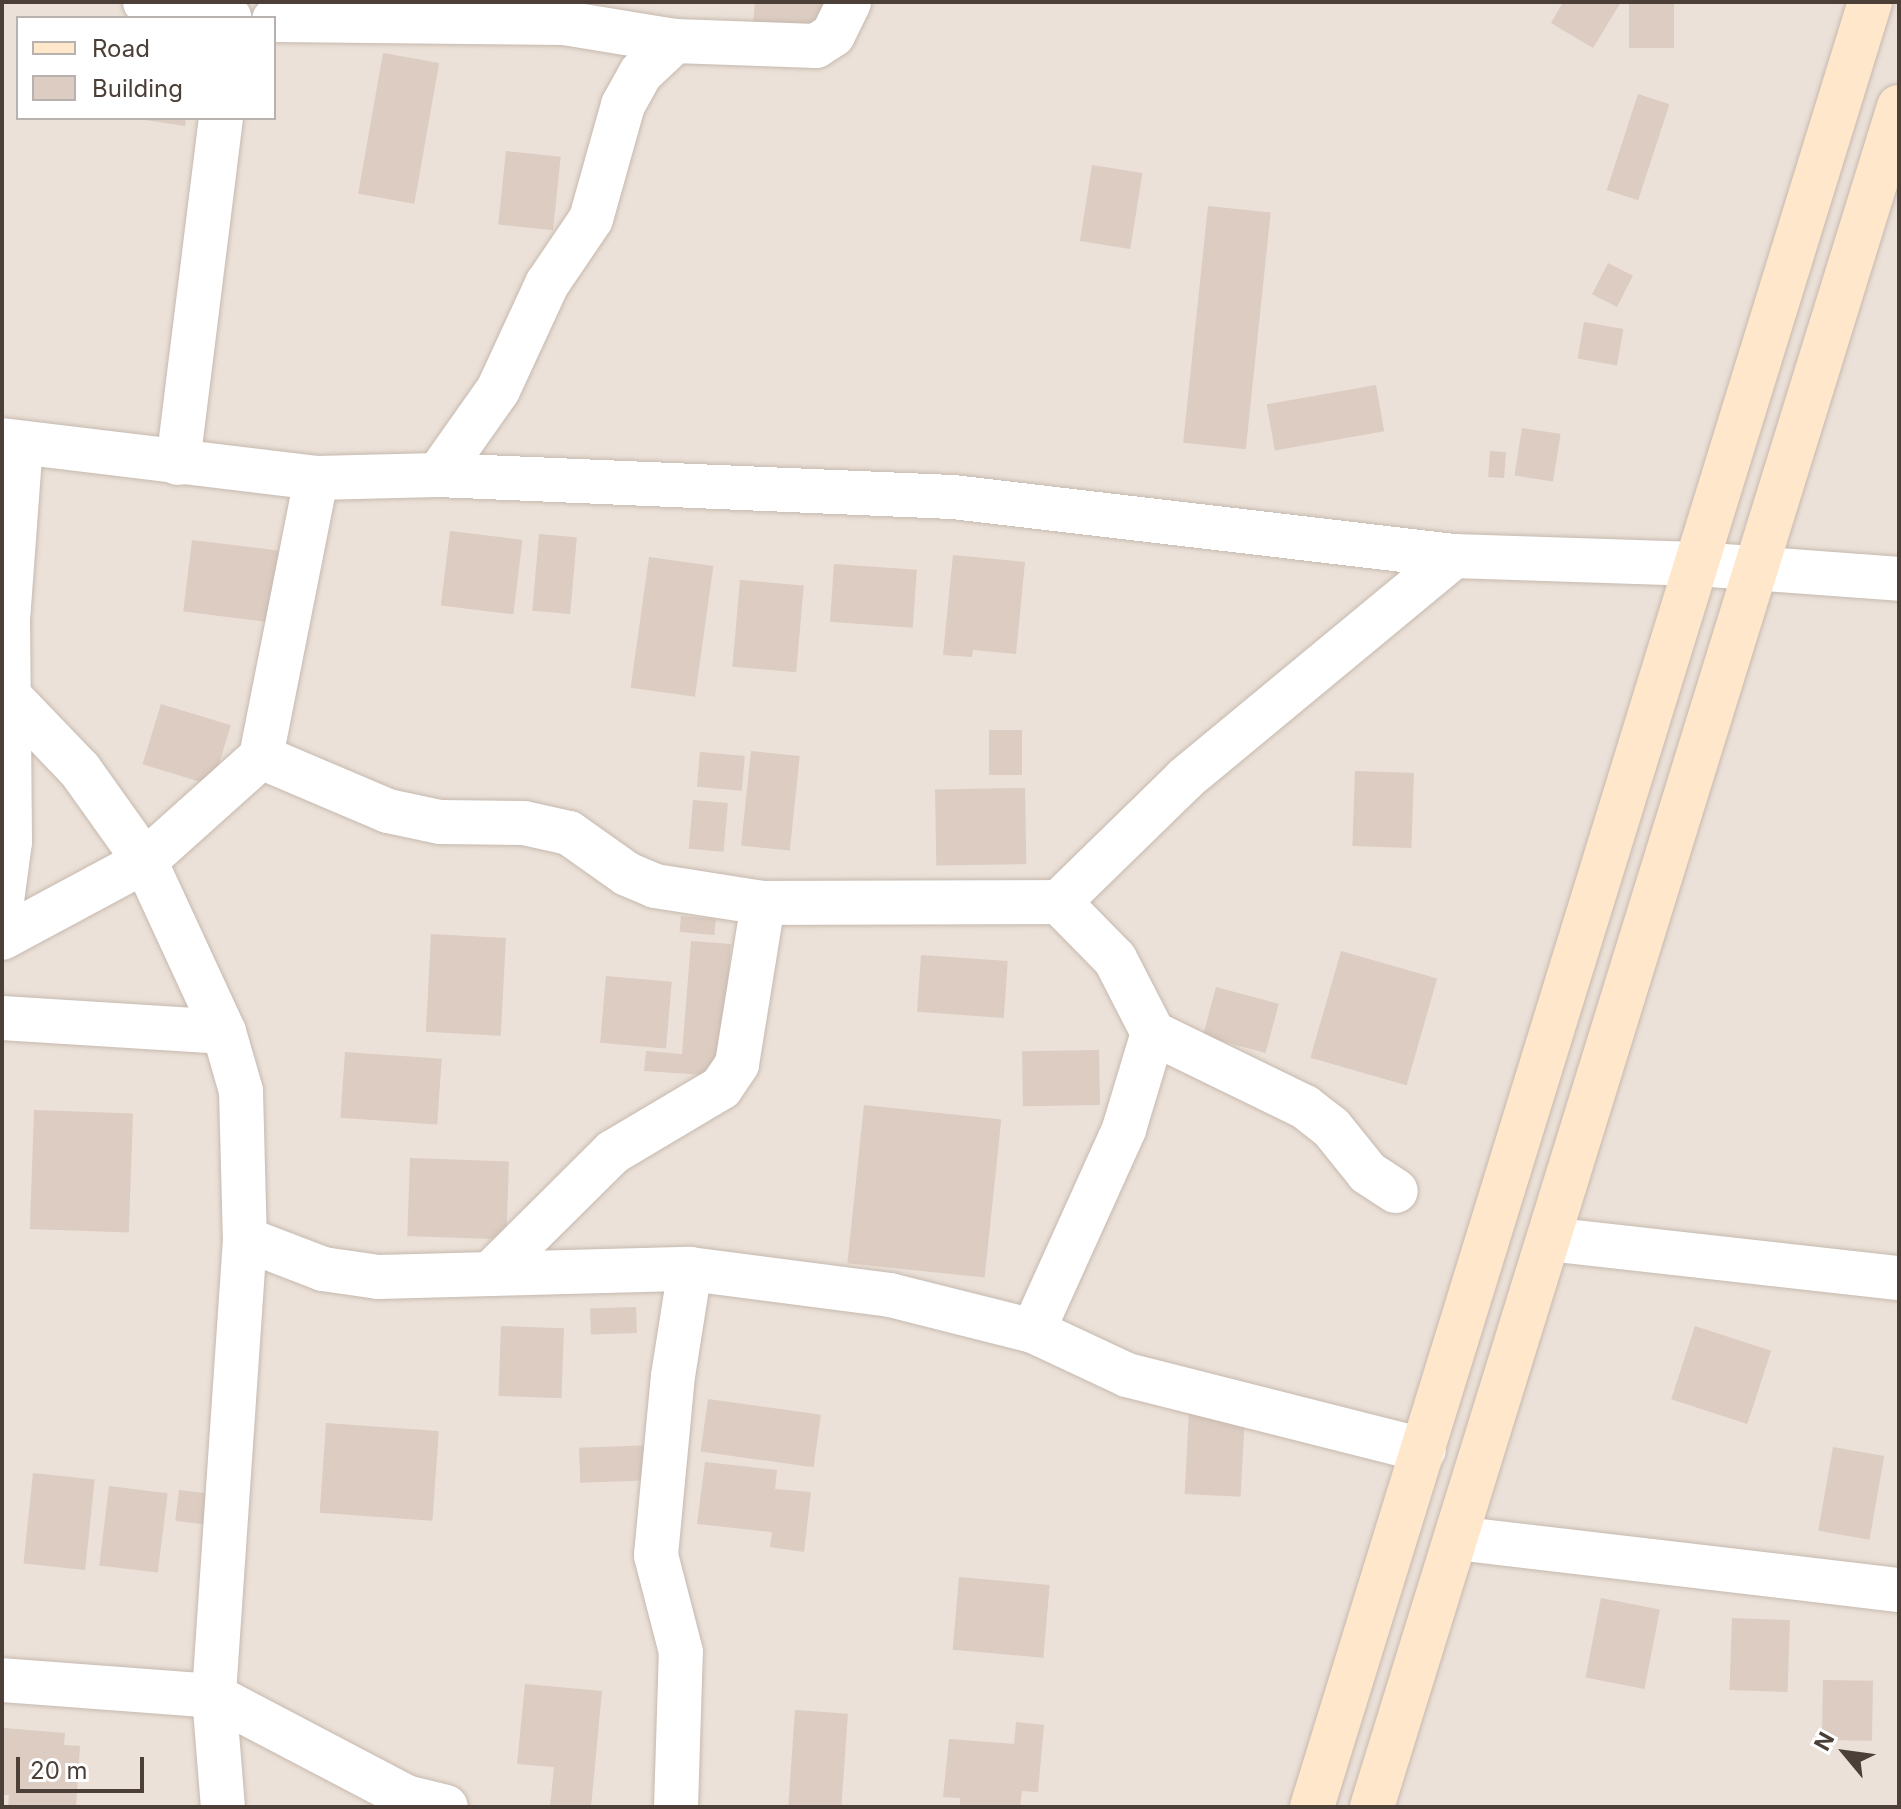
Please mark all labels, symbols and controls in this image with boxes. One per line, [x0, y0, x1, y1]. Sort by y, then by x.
legend [16, 16, 276, 120]
text: Road [92, 34, 150, 63]
text: Building [92, 74, 183, 103]
north arrow [1805, 1713, 1885, 1793]
text: N [1809, 1728, 1839, 1755]
scale bar [20, 1741, 148, 1791]
text: 20 m [30, 1756, 88, 1785]

